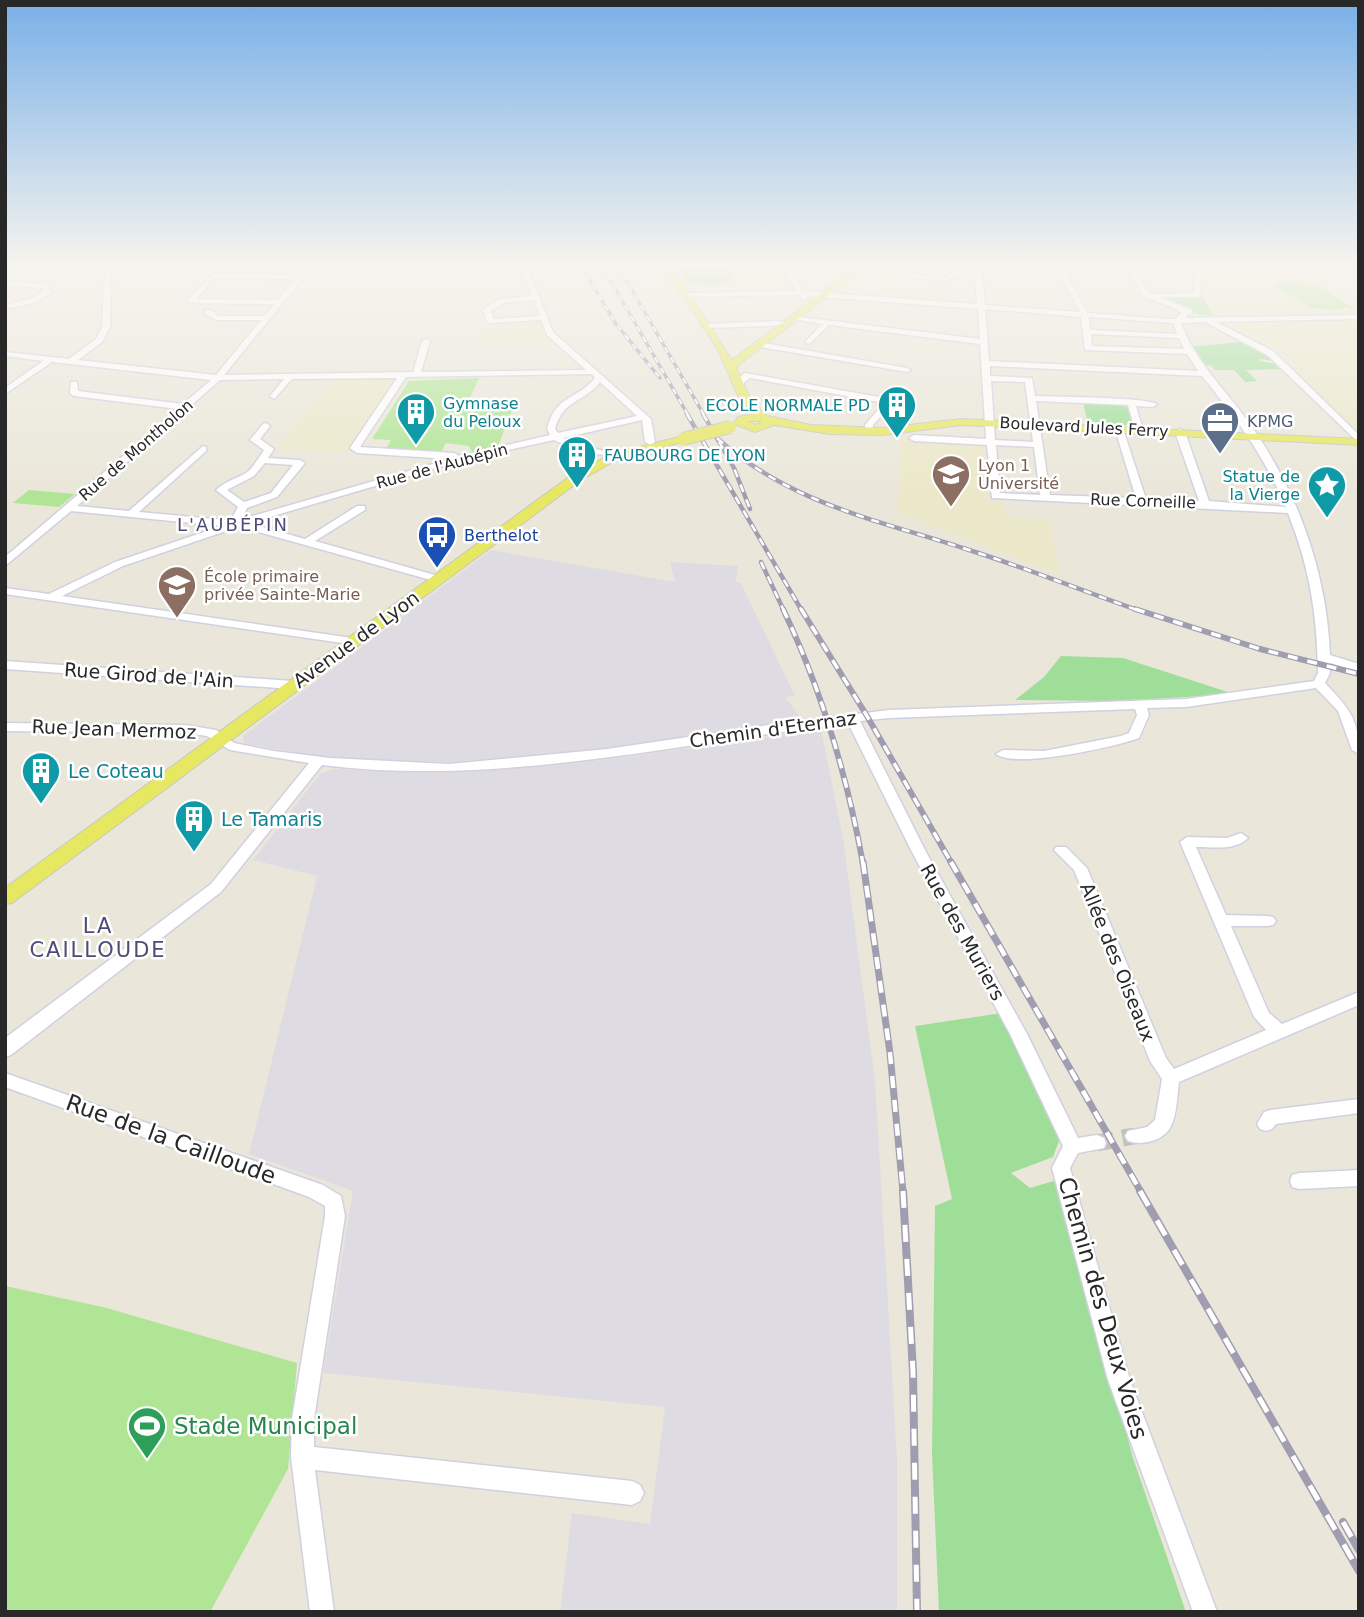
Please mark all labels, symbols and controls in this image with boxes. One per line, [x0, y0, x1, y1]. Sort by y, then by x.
building icon: ECOLE NORMALE PD [876, 384, 918, 439]
building icon: Gymnase du Peloux [395, 391, 437, 446]
place label: Gymnase du Peloux [443, 394, 521, 431]
street label: Rue de Montholon [75, 395, 197, 505]
place label: ECOLE NORMALE PD [706, 396, 870, 415]
office icon: KPMG [1199, 400, 1241, 455]
place label: KPMG [1247, 412, 1293, 431]
street label: Boulevard Jules Ferry [999, 413, 1169, 441]
building icon: FAUBOURG DE LYON [556, 434, 598, 489]
street label: Rue de l'Aubépin [374, 439, 510, 493]
place label: FAUBOURG DE LYON [604, 446, 766, 465]
school or university icon: Lyon 1 Université [930, 453, 972, 508]
place label: Lyon 1 Université [978, 456, 1059, 493]
place icon: Statue de la Vierge [1306, 464, 1348, 519]
place label: Statue de la Vierge [1222, 467, 1300, 504]
street label: Rue Corneille [1090, 490, 1196, 512]
district label: L'AUBÉPIN [177, 514, 289, 535]
bus stop icon: Berthelot [416, 514, 458, 569]
place label: Berthelot [464, 526, 538, 545]
school or university icon: École primaire privée Sainte-Marie [156, 564, 198, 619]
place label: École primaire privée Sainte-Marie [204, 567, 360, 604]
street label: Avenue de Lyon [289, 586, 423, 692]
street label: Rue Girod de l'Ain [64, 658, 234, 692]
street label: Chemin d'Eternaz [688, 706, 858, 752]
street label: Rue Jean Mermoz [31, 715, 197, 743]
building icon: Le Coteau [20, 750, 62, 805]
place label: Le Coteau [68, 760, 164, 782]
building icon: Le Tamaris [173, 798, 215, 853]
place label: Le Tamaris [221, 808, 322, 830]
street label: Rue des Muriers [916, 860, 1010, 1004]
street label: Allée des Oiseaux [1076, 879, 1160, 1045]
district label: LA CAILLOUDE [29, 914, 167, 962]
street label: Rue de la Cailloude [62, 1089, 280, 1189]
street label: Chemin des Deux Voies [1053, 1174, 1153, 1442]
sports icon: Stade Municipal [126, 1405, 168, 1460]
place label: Stade Municipal [174, 1413, 357, 1439]

